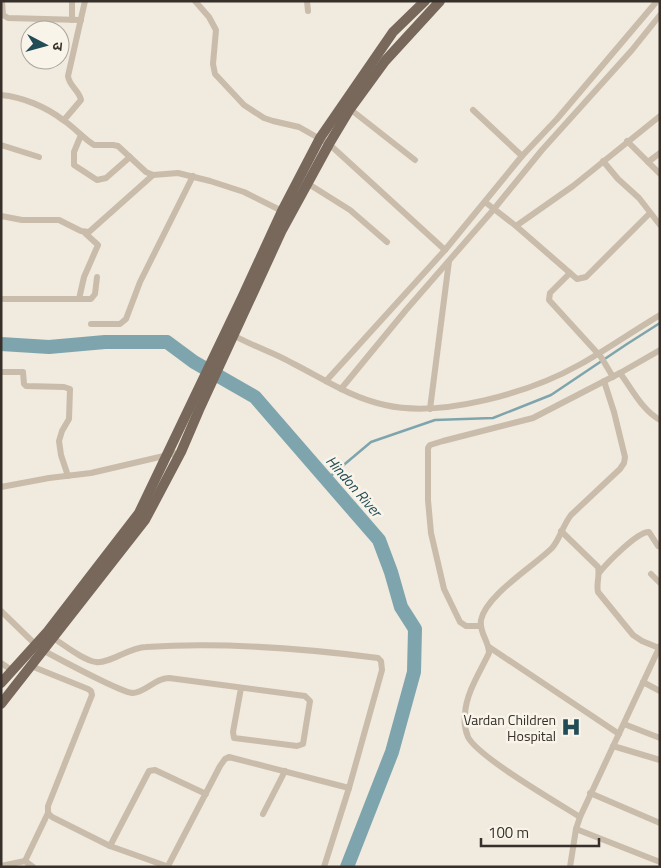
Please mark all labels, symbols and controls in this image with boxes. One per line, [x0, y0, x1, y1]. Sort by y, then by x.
north arrow [20, 20, 70, 70]
text: उ [47, 41, 69, 52]
water label: Hindon River [321, 450, 389, 524]
place label: Vardan Children Hospital [463, 709, 556, 746]
hospital icon: Vardan Children Hospital [560, 716, 582, 738]
scale bar [481, 816, 598, 848]
text: 100 m [488, 821, 529, 844]

